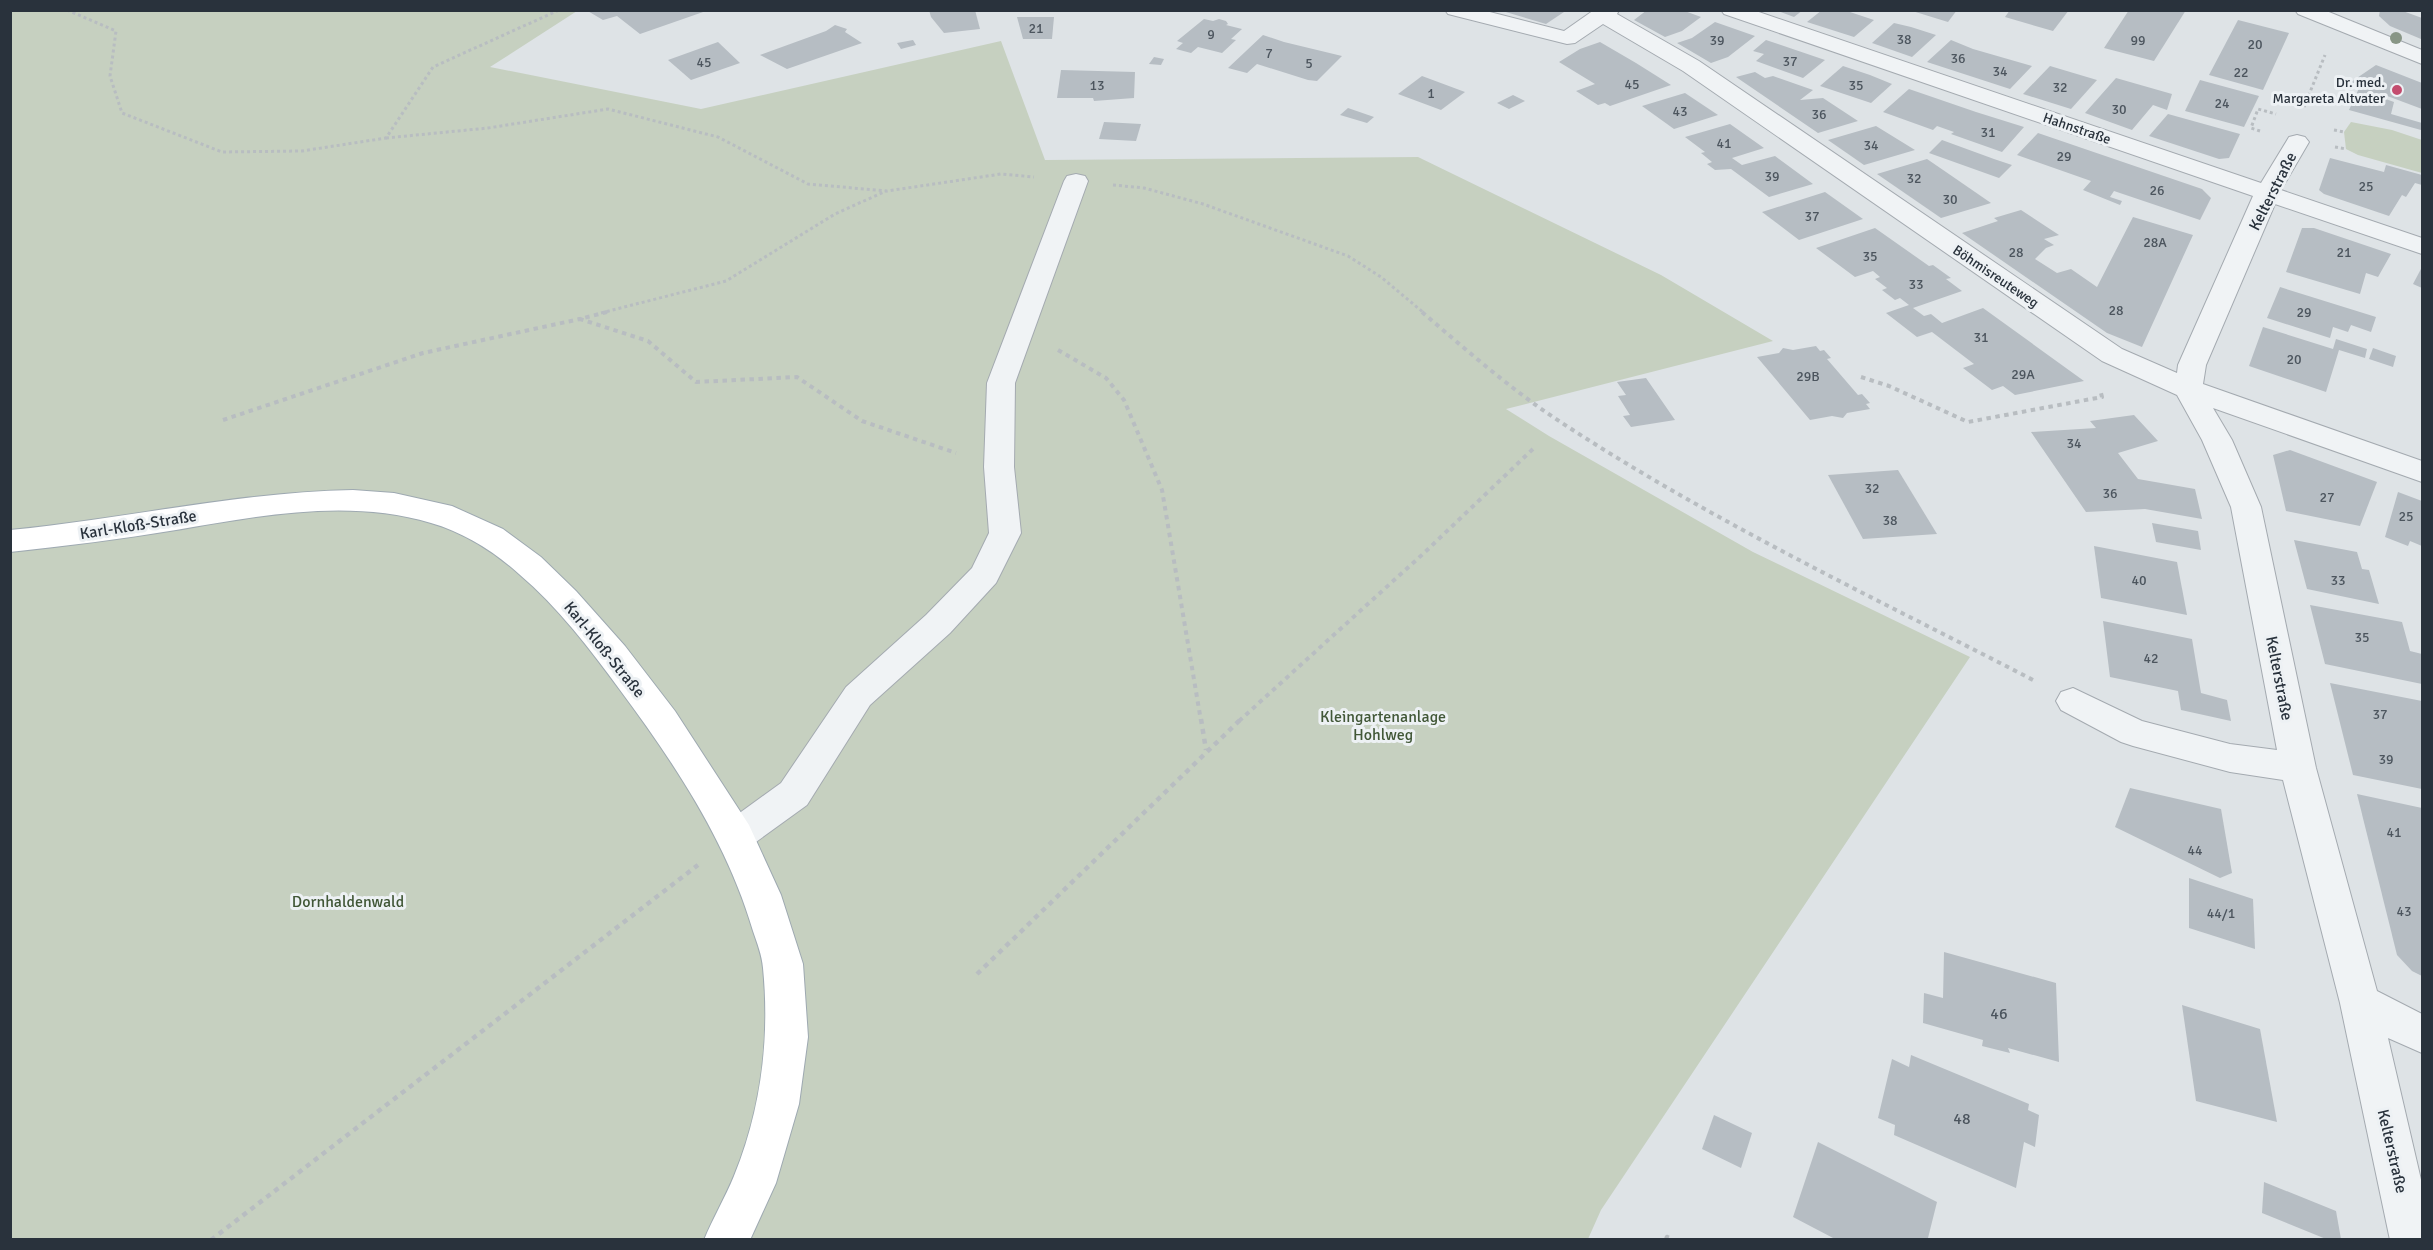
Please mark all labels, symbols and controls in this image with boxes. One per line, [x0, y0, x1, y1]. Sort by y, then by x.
house number: 21 [1028, 20, 1044, 37]
house number: 9 [1207, 26, 1215, 43]
house number: 38 [1896, 31, 1912, 48]
house number: 39 [1709, 32, 1725, 49]
house number: 99 [2130, 32, 2146, 49]
house number: 20 [2247, 36, 2263, 53]
house number: 7 [1265, 45, 1273, 62]
house number: 36 [1950, 50, 1966, 67]
house number: 37 [1782, 53, 1798, 70]
house number: 45 [696, 54, 712, 71]
house number: 5 [1305, 55, 1313, 72]
house number: 34 [1992, 63, 2008, 80]
house number: 22 [2233, 64, 2249, 81]
place label: Dr. med. Margareta Altvater [2273, 74, 2386, 107]
house number: 45 [1624, 76, 1640, 93]
house number: 13 [1089, 77, 1105, 94]
house number: 35 [1848, 77, 1864, 94]
house number: 32 [2052, 79, 2068, 96]
marker: Dr. med. Margareta Altvater [2390, 83, 2404, 97]
house number: 1 [1427, 85, 1435, 102]
house number: 24 [2214, 95, 2230, 112]
house number: 30 [2111, 101, 2127, 118]
house number: 43 [1672, 103, 1688, 120]
house number: 36 [1811, 106, 1827, 123]
street label: Hahnstraße [2041, 109, 2113, 148]
house number: 31 [1980, 124, 1996, 141]
house number: 41 [1716, 135, 1732, 152]
house number: 34 [1863, 137, 1879, 154]
house number: 29 [2056, 148, 2072, 165]
street label: Kelterstraße [2245, 149, 2301, 234]
house number: 39 [1764, 168, 1780, 185]
house number: 32 [1906, 170, 1922, 187]
house number: 25 [2358, 178, 2374, 195]
house number: 26 [2149, 182, 2165, 199]
house number: 30 [1942, 191, 1958, 208]
house number: 37 [1804, 208, 1820, 225]
house number: 28A [2143, 234, 2167, 251]
street label: Böhmisreuteweg [1950, 241, 2042, 311]
house number: 28 [2008, 244, 2024, 261]
house number: 21 [2336, 244, 2352, 261]
house number: 35 [1862, 248, 1878, 265]
house number: 33 [1908, 276, 1924, 293]
house number: 28 [2108, 302, 2124, 319]
house number: 29 [2296, 304, 2312, 321]
house number: 31 [1973, 329, 1989, 346]
house number: 20 [2286, 351, 2302, 368]
house number: 29A [2011, 366, 2035, 383]
house number: 29B [1796, 368, 1820, 385]
house number: 34 [2066, 435, 2082, 452]
house number: 32 [1864, 480, 1880, 497]
house number: 36 [2102, 485, 2118, 502]
house number: 27 [2319, 489, 2335, 506]
street label: Karl-Kloß-Straße [78, 506, 198, 544]
house number: 25 [2398, 508, 2414, 525]
house number: 38 [1882, 512, 1898, 529]
house number: 40 [2131, 572, 2147, 589]
house number: 33 [2330, 572, 2346, 589]
street label: Karl-Kloß-Straße [559, 597, 649, 702]
house number: 35 [2354, 629, 2370, 646]
street label: Kelterstraße [2261, 634, 2297, 722]
house number: 42 [2143, 650, 2159, 667]
house number: 37 [2372, 706, 2388, 723]
park label: Kleingartenanlage Hohlweg [1320, 707, 1446, 745]
house number: 39 [2378, 751, 2394, 768]
house number: 41 [2386, 824, 2402, 841]
house number: 44 [2187, 842, 2203, 859]
park label: Dornhaldenwald [292, 892, 404, 912]
house number: 43 [2396, 903, 2412, 920]
house number: 44/1 [2207, 905, 2235, 922]
house number: 46 [1990, 1004, 2008, 1024]
street label: Kelterstraße [2373, 1107, 2411, 1195]
house number: 48 [1953, 1109, 1971, 1129]

